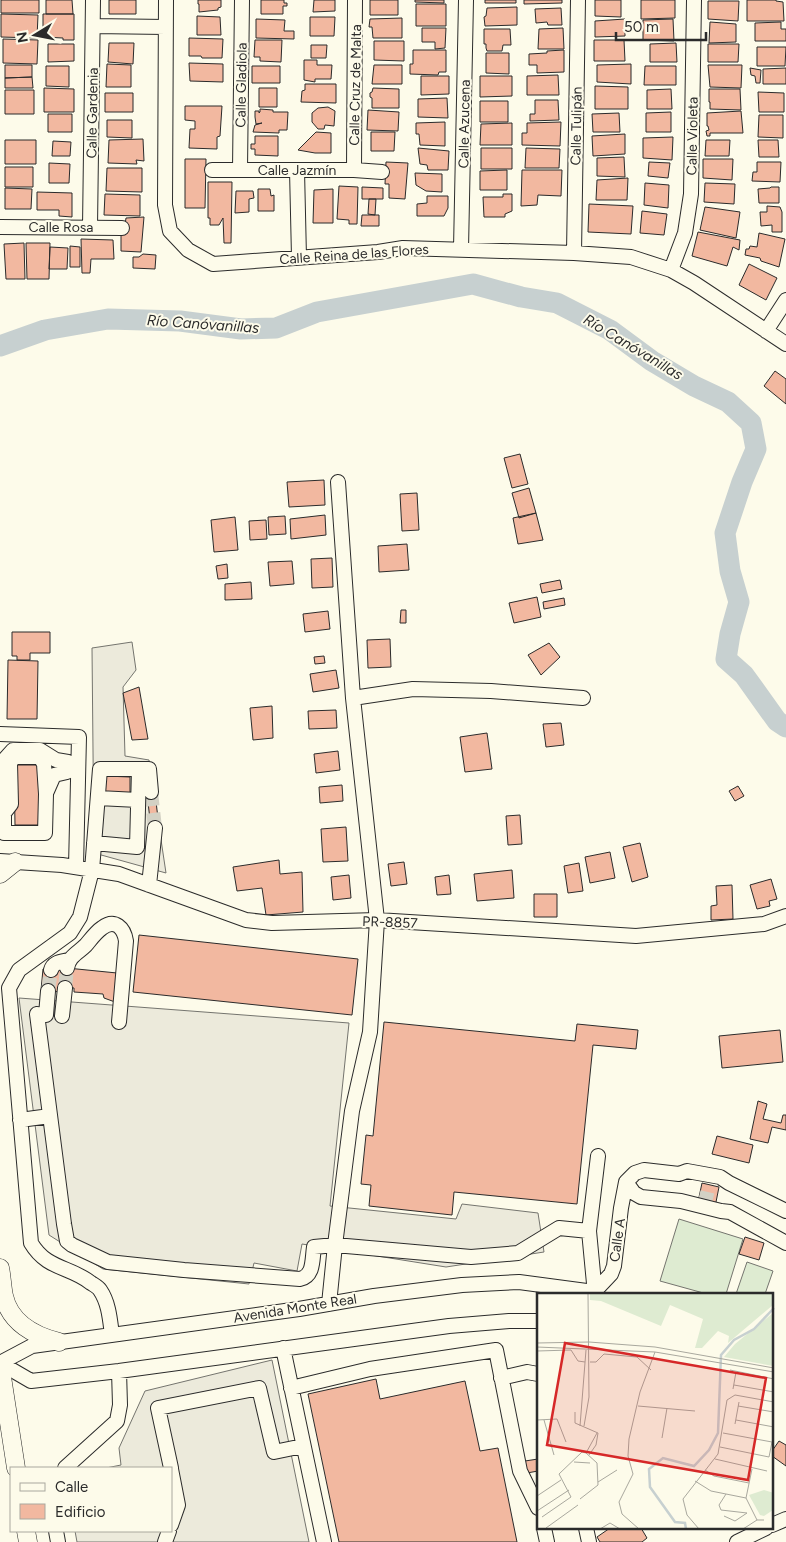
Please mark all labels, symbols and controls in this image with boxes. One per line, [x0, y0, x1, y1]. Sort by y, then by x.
north arrow [10, 10, 60, 60]
scale bar [616, 10, 706, 42]
text: 50 m [624, 18, 659, 36]
street label: Calle Cruz de Malta [346, 24, 365, 146]
text: N [13, 30, 32, 44]
street label: Calle Gladiola [232, 42, 251, 128]
street label: Calle Gardenia [83, 67, 102, 159]
street label: Calle Azucena [455, 79, 474, 169]
street label: Calle Tulipán [567, 86, 586, 166]
street label: Calle Violeta [683, 97, 702, 175]
street label: Calle Jazmín [258, 162, 337, 179]
street label: Calle Rosa [28, 219, 94, 236]
street label: Calle Reina de las Flores [279, 241, 429, 268]
water label: Río Canóvanillas [580, 310, 686, 384]
water label: Río Canóvanillas [146, 311, 260, 337]
street label: PR-8857 [362, 913, 418, 932]
street label: Calle A [606, 1217, 629, 1263]
street label: Avenida Monte Real [232, 1290, 358, 1327]
inset map [537, 1293, 774, 1530]
legend [10, 1467, 172, 1532]
text: Calle [55, 1478, 88, 1496]
text: Edificio [55, 1503, 106, 1521]

